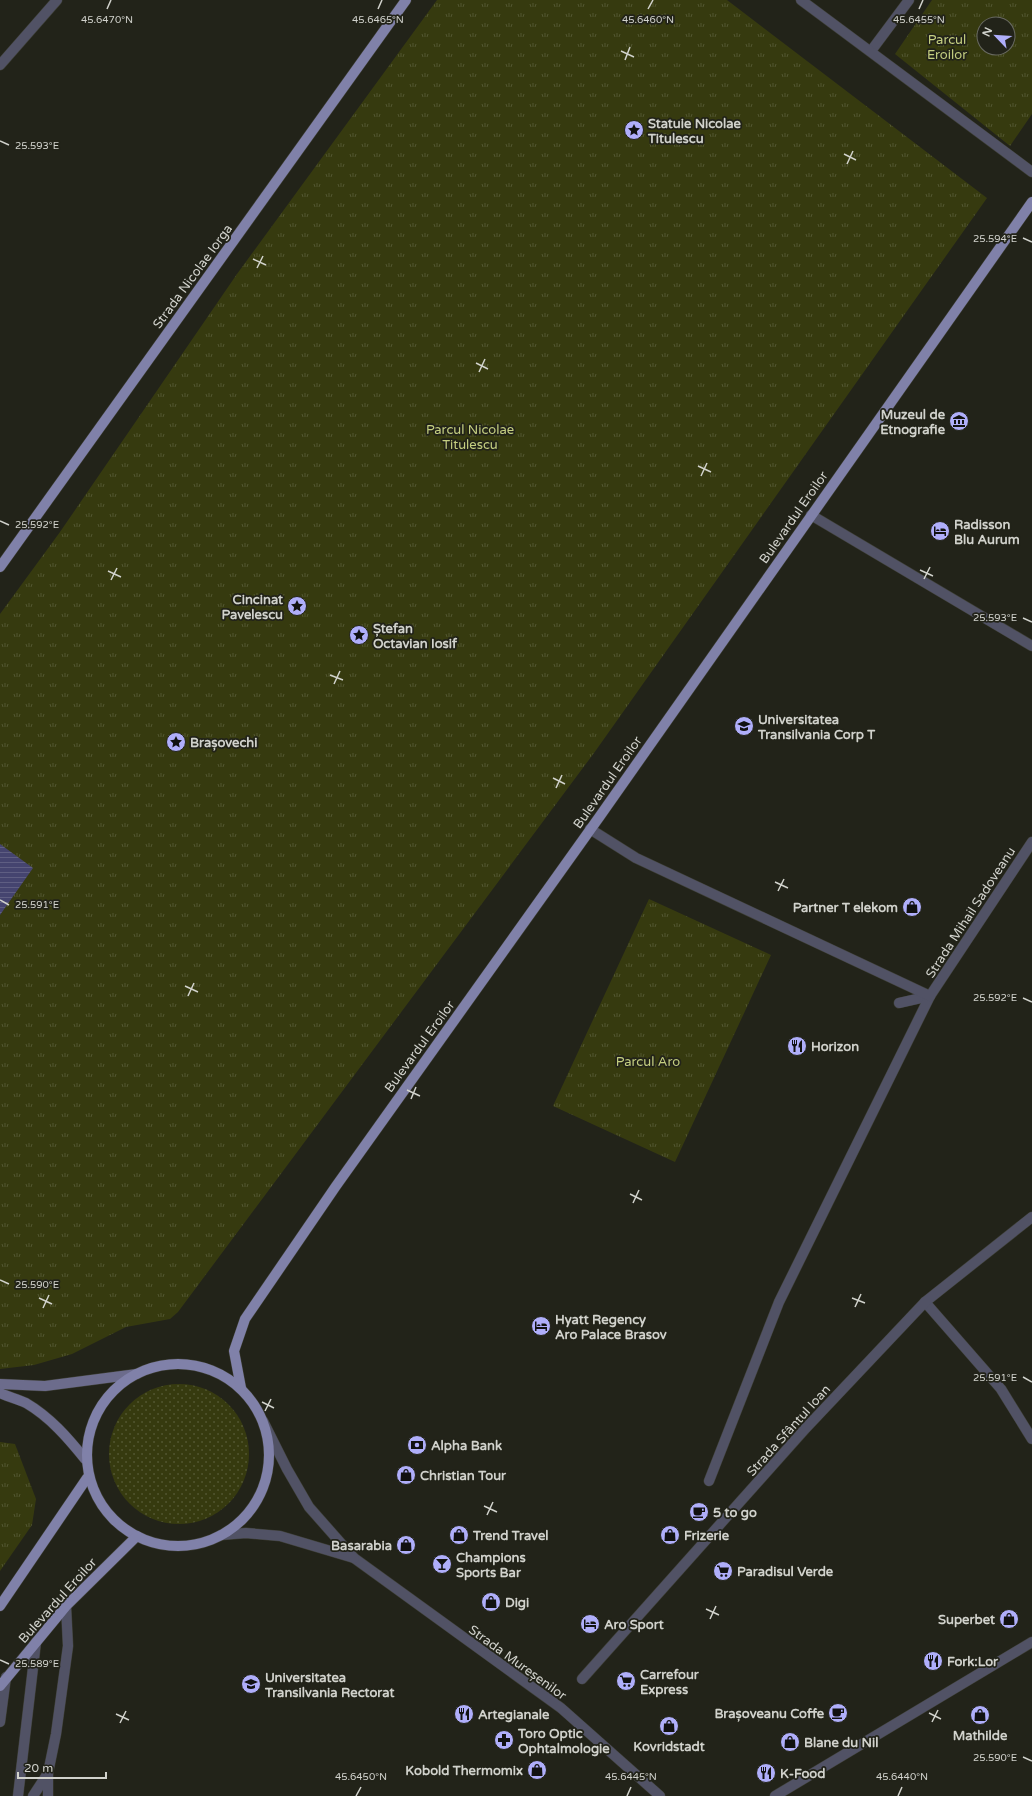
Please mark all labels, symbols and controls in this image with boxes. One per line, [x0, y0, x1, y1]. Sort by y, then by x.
text: 45.6470°N [81, 14, 133, 26]
text: 45.6465°N [352, 14, 404, 26]
text: 45.6460°N [622, 14, 674, 26]
text: 45.6455°N [893, 14, 945, 26]
north arrow [976, 16, 1016, 56]
text: N [980, 25, 995, 39]
park label: Parcul Eroilor [927, 32, 967, 63]
place label: Statuie Nicolae Titulescu [647, 116, 742, 147]
place icon: Statuie Nicolae Titulescu [623, 119, 645, 141]
text: 25.593°E [15, 140, 59, 152]
street label: Strada Nicolae Iorga [150, 221, 236, 332]
text: 25.594°E [973, 233, 1017, 245]
place label: Muzeul de Etnografie [880, 407, 946, 438]
museum icon: Muzeul de Etnografie [948, 410, 970, 432]
park label: Parcul Nicolae Titulescu [426, 422, 514, 453]
street label: Bulevardul Eroilor [756, 468, 832, 567]
place label: Radisson Blu Aurum [954, 517, 1020, 548]
text: 25.592°E [15, 519, 59, 531]
hotel icon: Radisson Blu Aurum [929, 520, 951, 542]
place label: Cincinat Pavelescu [222, 592, 283, 623]
place icon: Cincinat Pavelescu [286, 595, 308, 617]
text: 25.593°E [973, 612, 1017, 624]
place label: Ștefan Octavian Iosif [373, 621, 458, 652]
place icon: Ștefan Octavian Iosif [348, 624, 370, 646]
place label: Universitatea Transilvania Corp T [757, 712, 876, 743]
school or university icon: Universitatea Transilvania Corp T [733, 715, 755, 737]
place icon: Brașovechi [165, 731, 187, 753]
street label: Bulevardul Eroilor [570, 733, 646, 832]
place label: Brașovechi [190, 735, 258, 751]
street label: Strada Mihail Sadoveanu [922, 844, 1019, 981]
shop icon: Partner T elekom [901, 896, 923, 918]
text: 25.591°E [15, 899, 59, 911]
place label: Partner T elekom [793, 900, 898, 916]
text: 25.592°E [973, 992, 1017, 1004]
street label: Bulevardul Eroilor [381, 998, 458, 1095]
restaurant icon: Horizon [786, 1035, 808, 1057]
place label: Horizon [811, 1039, 859, 1055]
park label: Parcul Aro [616, 1054, 680, 1070]
text: 25.590°E [15, 1279, 59, 1291]
place label: Hyatt Regency Aro Palace Brasov [555, 1312, 667, 1343]
hotel icon: Hyatt Regency Aro Palace Brasov [530, 1315, 552, 1337]
text: 25.591°E [973, 1372, 1017, 1384]
street label: Strada Sfântul Ioan [743, 1382, 834, 1480]
bank icon: Alpha Bank [406, 1434, 428, 1456]
place label: Alpha Bank [431, 1438, 502, 1454]
shop icon: Christian Tour [395, 1464, 417, 1486]
place label: Christian Tour [420, 1468, 507, 1484]
cafe icon: 5 to go [688, 1501, 710, 1523]
place label: 5 to go [713, 1505, 757, 1521]
shop icon: Trend Travel [448, 1524, 470, 1546]
shop icon: Frizerie [659, 1524, 681, 1546]
place label: Trend Travel [472, 1528, 548, 1544]
place label: Frizerie [684, 1528, 730, 1544]
shop icon: Basarabia [395, 1534, 417, 1556]
place label: Basarabia [331, 1538, 392, 1554]
place label: Champions Sports Bar [456, 1550, 526, 1581]
bar icon: Champions Sports Bar [431, 1553, 453, 1575]
street label: Bulevardul Eroilor [15, 1555, 100, 1647]
supermarket icon: Paradisul Verde [712, 1560, 734, 1582]
place label: Paradisul Verde [737, 1564, 834, 1580]
shop icon: Digi [480, 1591, 502, 1613]
place label: Digi [505, 1595, 529, 1611]
shop icon: Superbet [998, 1608, 1020, 1630]
place label: Superbet [938, 1612, 995, 1628]
hotel icon: Aro Sport [579, 1613, 601, 1635]
place label: Aro Sport [604, 1617, 664, 1633]
street label: Strada Mureșenilor [465, 1622, 570, 1704]
restaurant icon: Fork:Lor [922, 1650, 944, 1672]
place label: Fork:Lor [947, 1654, 999, 1670]
text: 25.589°E [15, 1658, 59, 1670]
place label: Carrefour Express [640, 1667, 700, 1698]
place label: Universitatea Transilvania Rectorat [264, 1670, 394, 1701]
supermarket icon: Carrefour Express [615, 1670, 637, 1692]
school or university icon: Universitatea Transilvania Rectorat [240, 1673, 262, 1695]
cafe icon: Brașoveanu Coffe [827, 1702, 849, 1724]
restaurant icon: Artegianale [453, 1703, 475, 1725]
shop icon: Mathilde [969, 1704, 991, 1726]
place label: Brașoveanu Coffe [714, 1706, 825, 1722]
place label: Artegianale [478, 1707, 550, 1723]
shop icon: Kovridstadt [658, 1715, 680, 1737]
place label: Toro Optic Ophtalmologie [517, 1726, 610, 1757]
place label: Mathilde [953, 1728, 1008, 1744]
pharmacy icon: Toro Optic Ophtalmologie [493, 1729, 515, 1751]
shop icon: Blane du Nil [779, 1731, 801, 1753]
place label: Blane du Nil [804, 1735, 878, 1751]
place label: Kovridstadt [633, 1739, 705, 1755]
text: 25.590°E [973, 1752, 1017, 1764]
scale bar [18, 1754, 106, 1780]
shop icon: Kobold Thermomix [526, 1759, 548, 1781]
text: 20 m [24, 1761, 53, 1775]
restaurant icon: K-Food [755, 1762, 777, 1784]
place label: Kobold Thermomix [405, 1763, 523, 1779]
place label: K-Food [780, 1766, 825, 1782]
text: 45.6450°N [335, 1771, 387, 1783]
text: 45.6445°N [605, 1771, 657, 1783]
text: 45.6440°N [876, 1771, 928, 1783]

